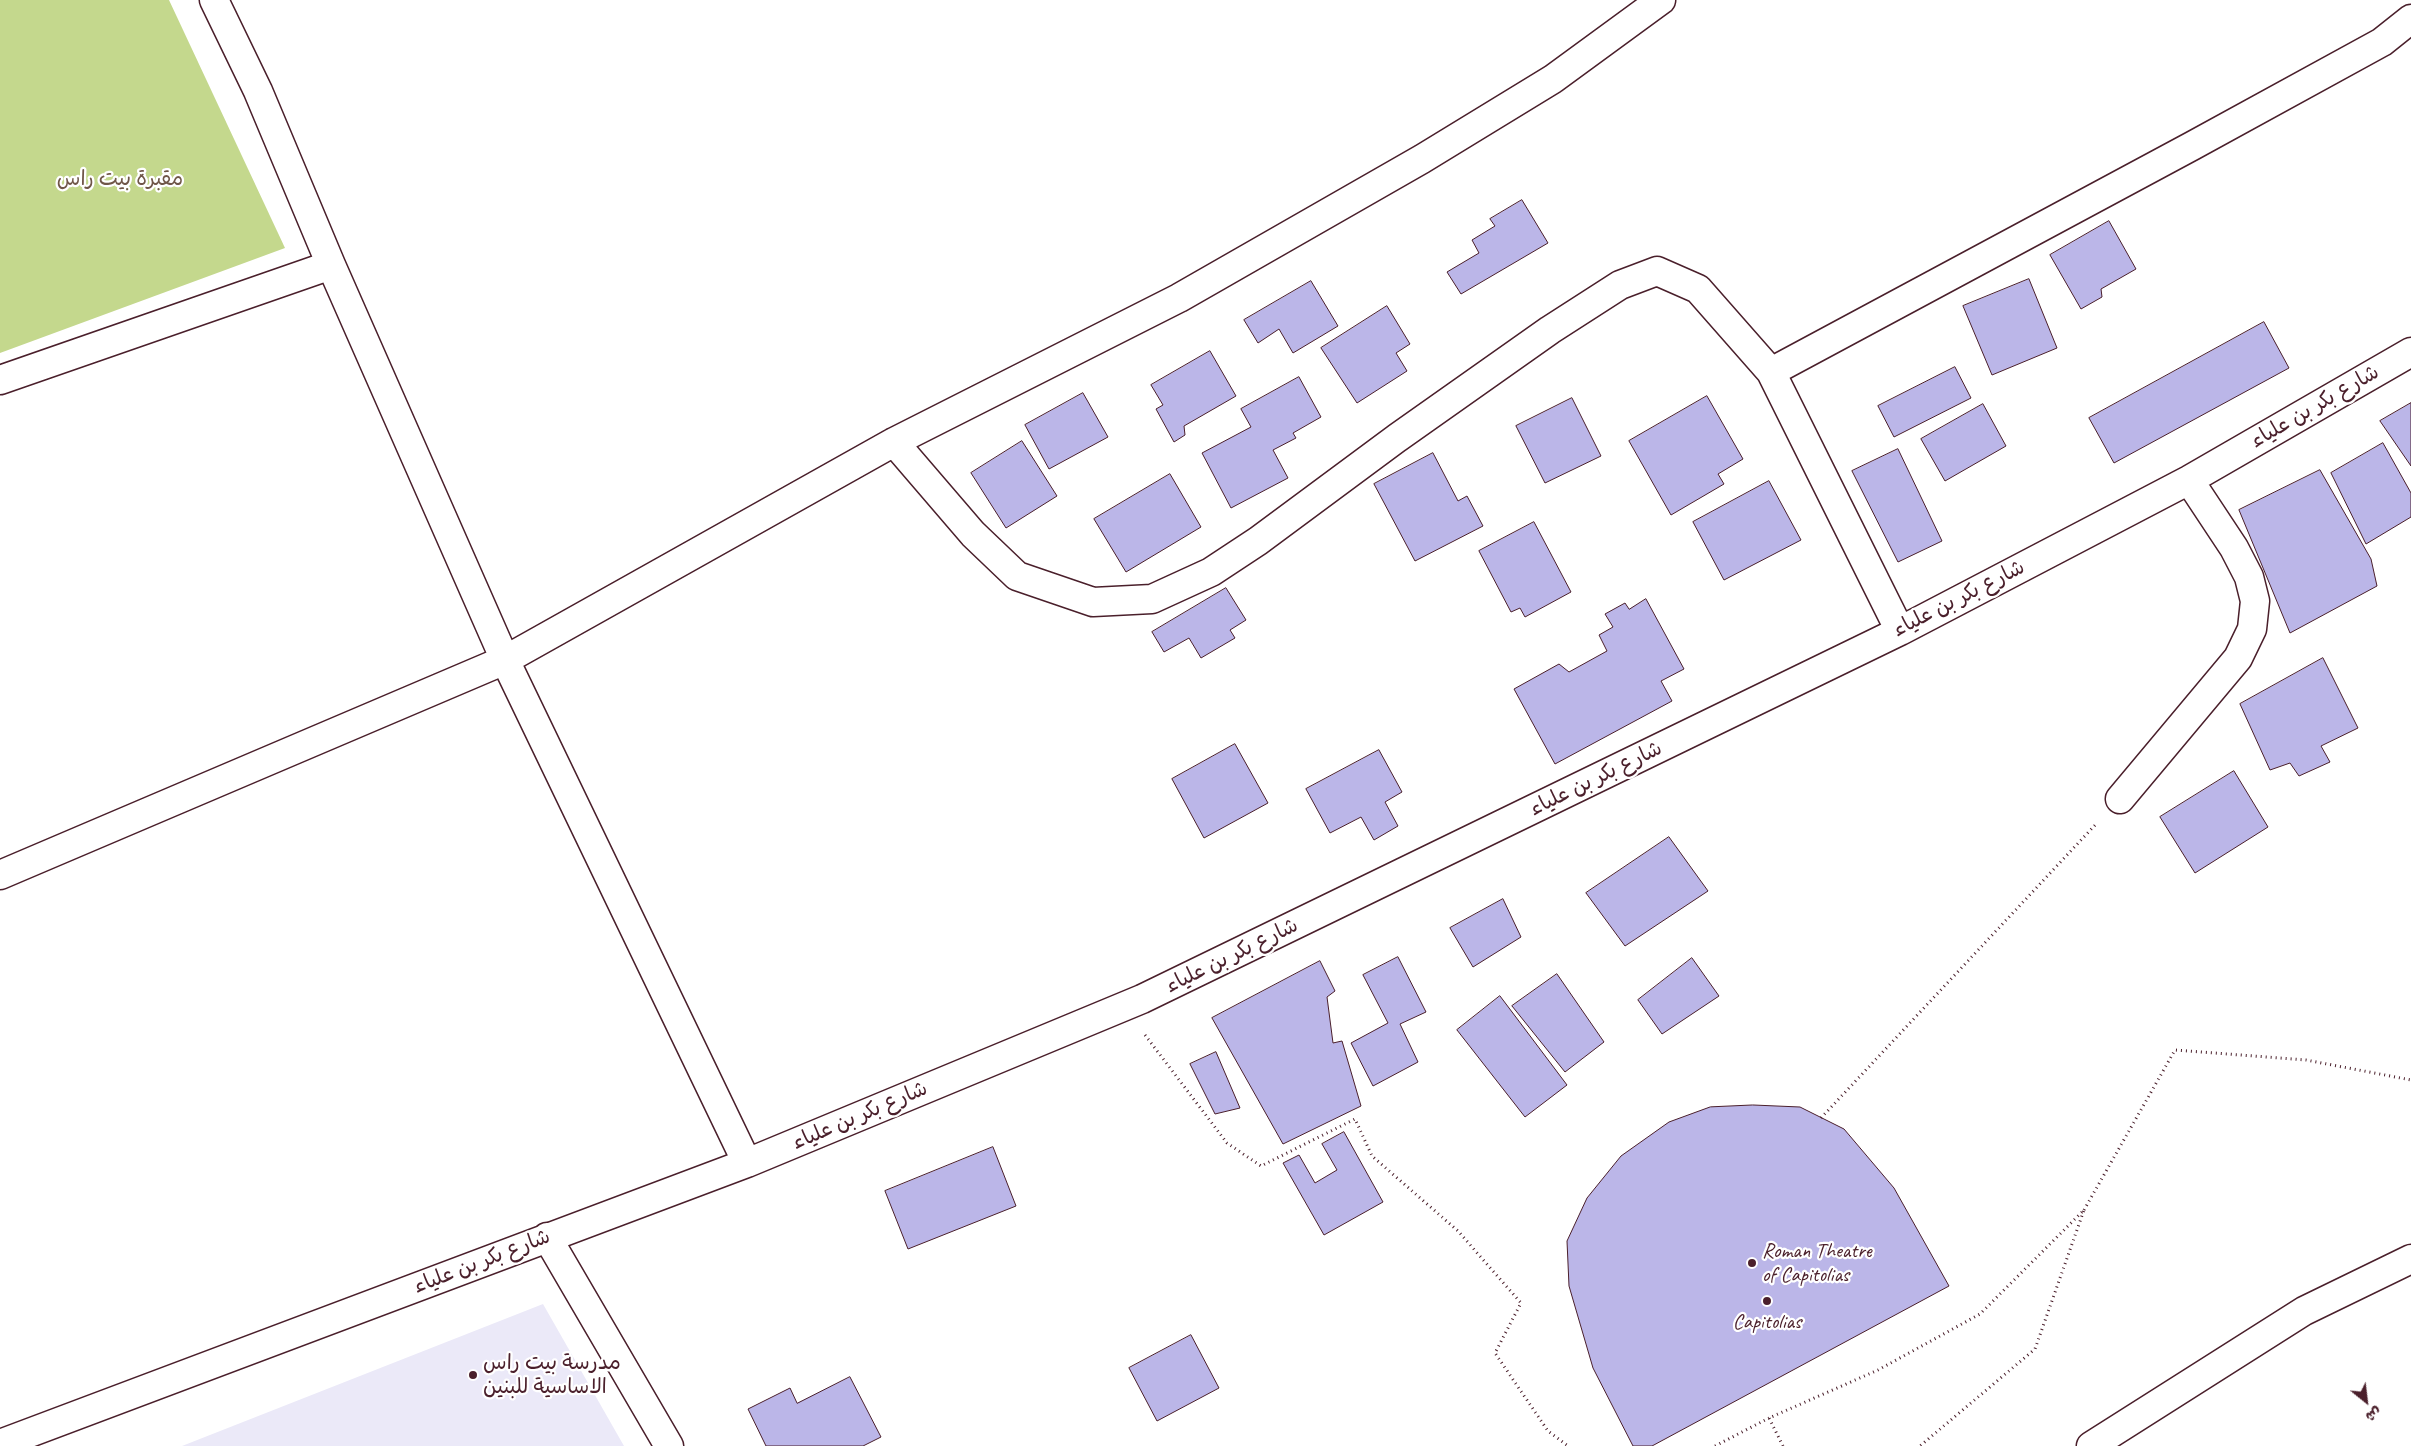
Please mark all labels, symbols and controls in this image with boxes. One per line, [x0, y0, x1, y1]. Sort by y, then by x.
park label: مقبرة بيت راس [57, 166, 183, 192]
street label: شارع بكر بن علياء [2246, 360, 2384, 454]
street label: شارع بكر بن علياء [1889, 555, 2029, 643]
street label: شارع بكر بن علياء [1526, 736, 1666, 822]
street label: شارع بكر بن علياء [1162, 913, 1302, 999]
street label: شارع بكر بن علياء [789, 1076, 931, 1156]
street label: شارع بكر بن علياء [410, 1224, 554, 1300]
place label: Roman Theatre of Capitolias [1762, 1238, 1872, 1288]
marker: Roman Theatre of Capitolias [1746, 1257, 1758, 1269]
marker: Capitolias [1761, 1295, 1773, 1307]
place label: Capitolias [1733, 1309, 1801, 1335]
place label: مدرسة بيت راس الاساسية للبنين [483, 1350, 621, 1400]
marker: مدرسة بيت راس الاساسية للبنين [467, 1369, 479, 1381]
north arrow [2341, 1376, 2391, 1426]
text: ش [2363, 1403, 2384, 1426]

